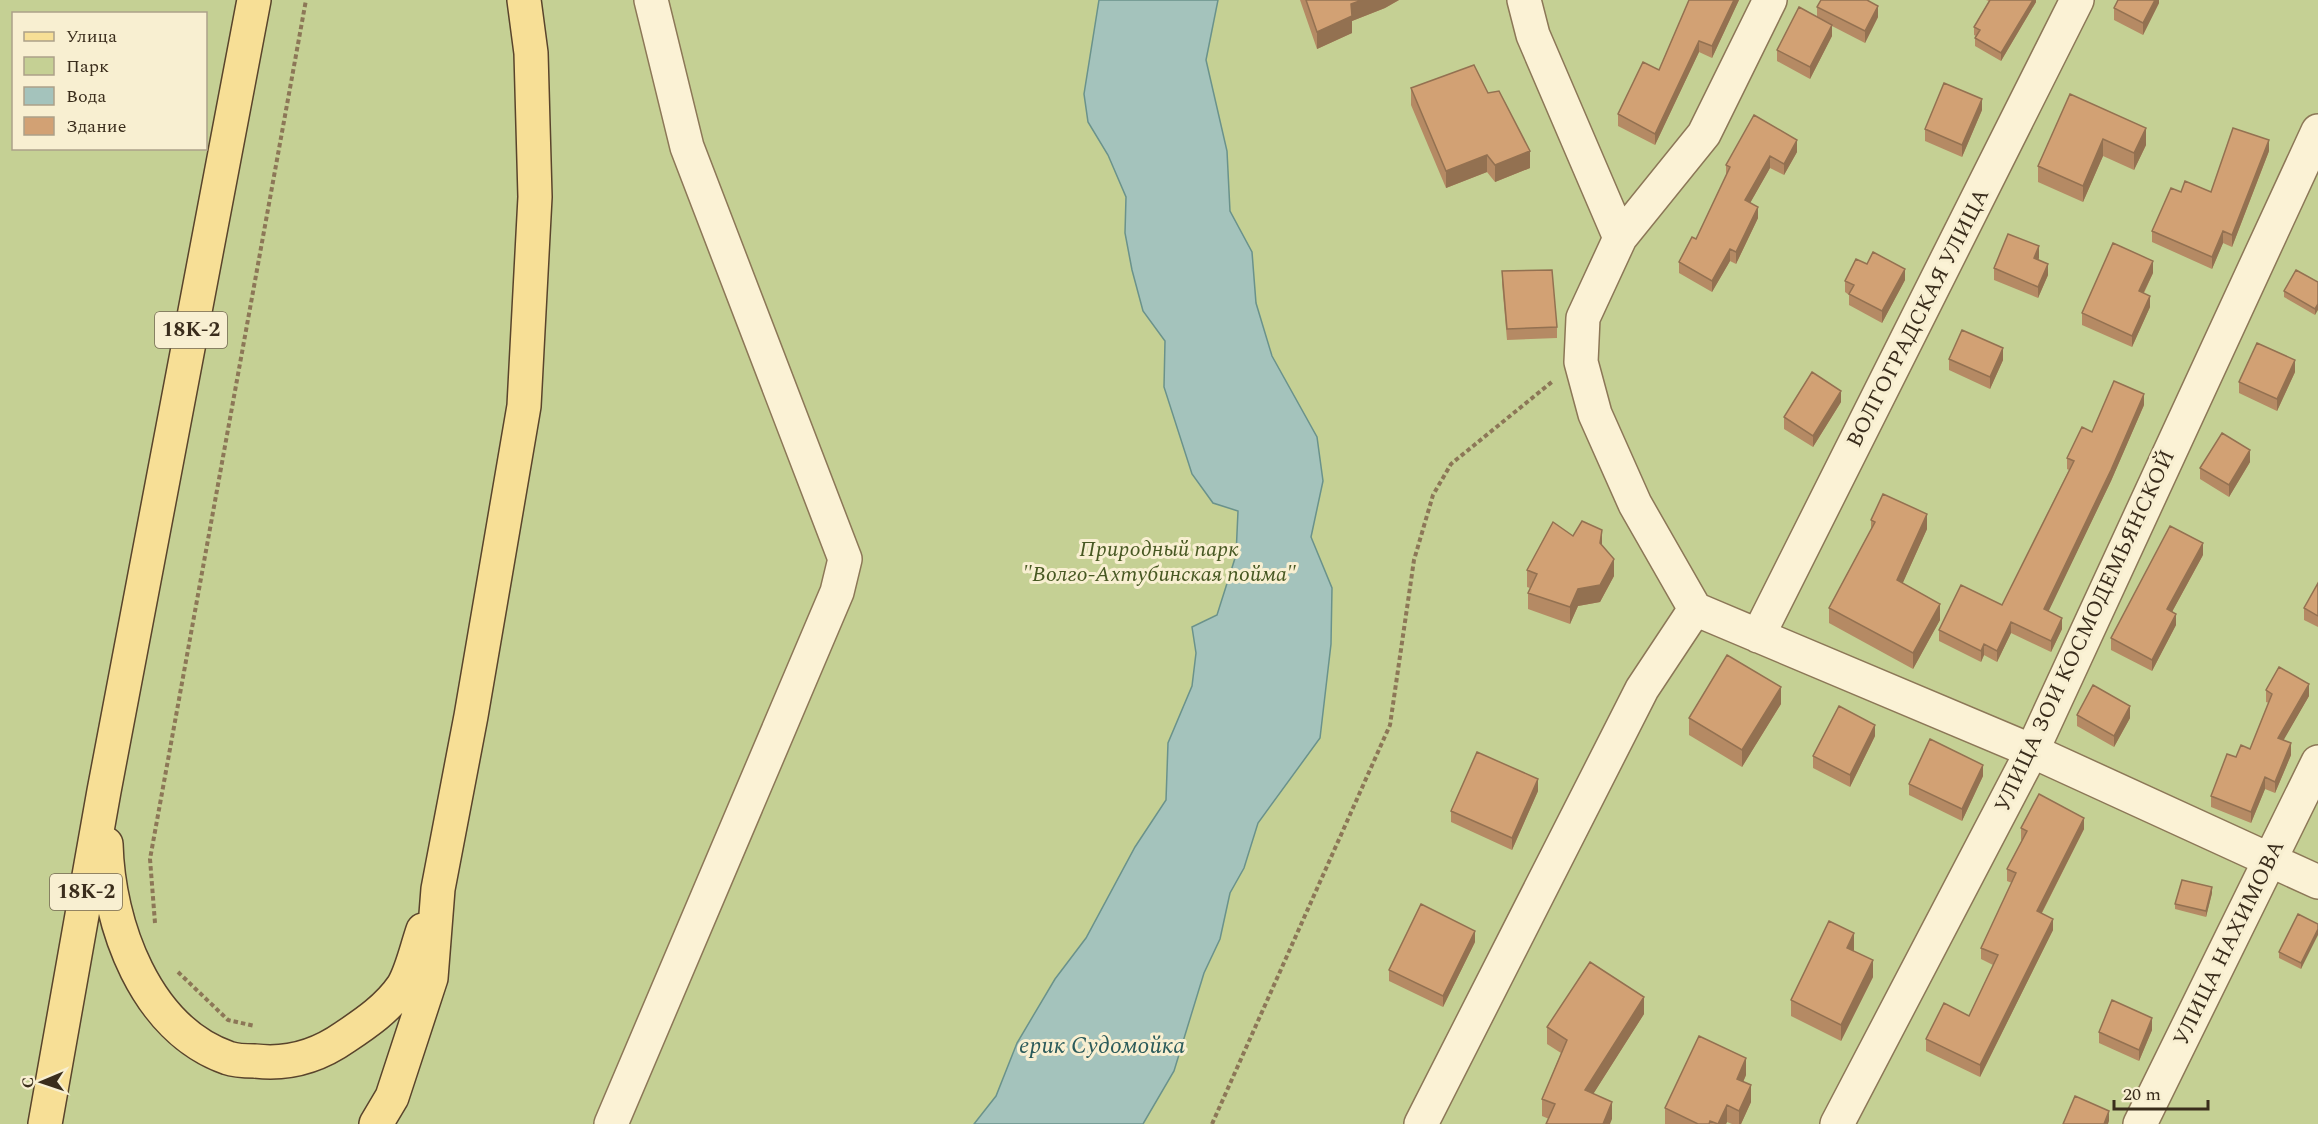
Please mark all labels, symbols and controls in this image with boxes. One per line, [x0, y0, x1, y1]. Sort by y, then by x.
legend [12, 12, 207, 150]
text: Улица [66, 23, 117, 50]
text: Парк [66, 53, 109, 80]
text: Вода [66, 83, 106, 110]
text: Здание [66, 113, 126, 140]
street label: ВОЛГОГРАДСКАЯ УЛИЦА [1838, 183, 1998, 453]
road number: 18К-2 [155, 312, 227, 348]
street label: УЛИЦА ЗОИ КОСМОДЕМЬЯНСКОЙ [1986, 444, 2184, 818]
park label: Природный парк "Волго-Ахтубинская пойма" [1022, 533, 1296, 591]
street label: УЛИЦА НАХИМОВА [2165, 834, 2293, 1052]
road number: 18К-2 [50, 874, 122, 910]
water label: ерик Судомойка [1019, 1028, 1185, 1064]
north arrow [12, 1052, 72, 1112]
scale bar [2114, 1073, 2208, 1111]
text: С [16, 1076, 40, 1089]
text: 20 m [2123, 1081, 2161, 1108]

